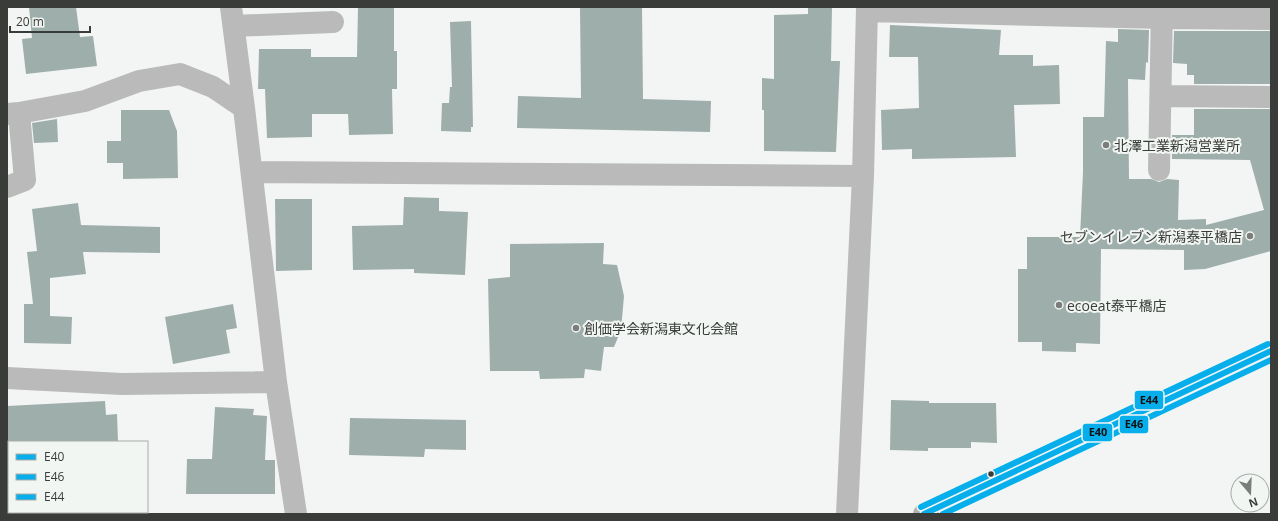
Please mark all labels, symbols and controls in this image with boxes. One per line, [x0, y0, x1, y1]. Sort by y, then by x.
scale bar [10, 8, 90, 34]
text: 20 m [16, 13, 44, 30]
place label: 北澤工業新潟営業所 [1114, 136, 1240, 155]
marker: 北澤工業新潟営業所 [1101, 140, 1111, 150]
place label: セブンイレブン新潟泰平橋店 [1060, 227, 1242, 246]
marker: セブンイレブン新潟泰平橋店 [1245, 231, 1255, 241]
place label: ecoeat泰平橋店 [1067, 296, 1167, 315]
marker: ecoeat泰平橋店 [1054, 300, 1064, 310]
place label: 創価学会新潟東文化会館 [584, 319, 738, 338]
marker: 創価学会新潟東文化会館 [571, 323, 581, 333]
line badge: E44 [1134, 390, 1164, 410]
text: E44 [1140, 392, 1159, 407]
line badge: E46 [1119, 415, 1149, 434]
text: E46 [1125, 416, 1143, 431]
line badge: E40 [1082, 423, 1113, 442]
text: E40 [1089, 424, 1107, 439]
legend [8, 441, 148, 513]
text: E40 [44, 448, 65, 465]
text: E46 [44, 468, 65, 485]
unlabelled marker [986, 469, 996, 479]
north arrow [1230, 473, 1270, 513]
text: E44 [44, 488, 65, 505]
text: N [1247, 494, 1260, 511]

